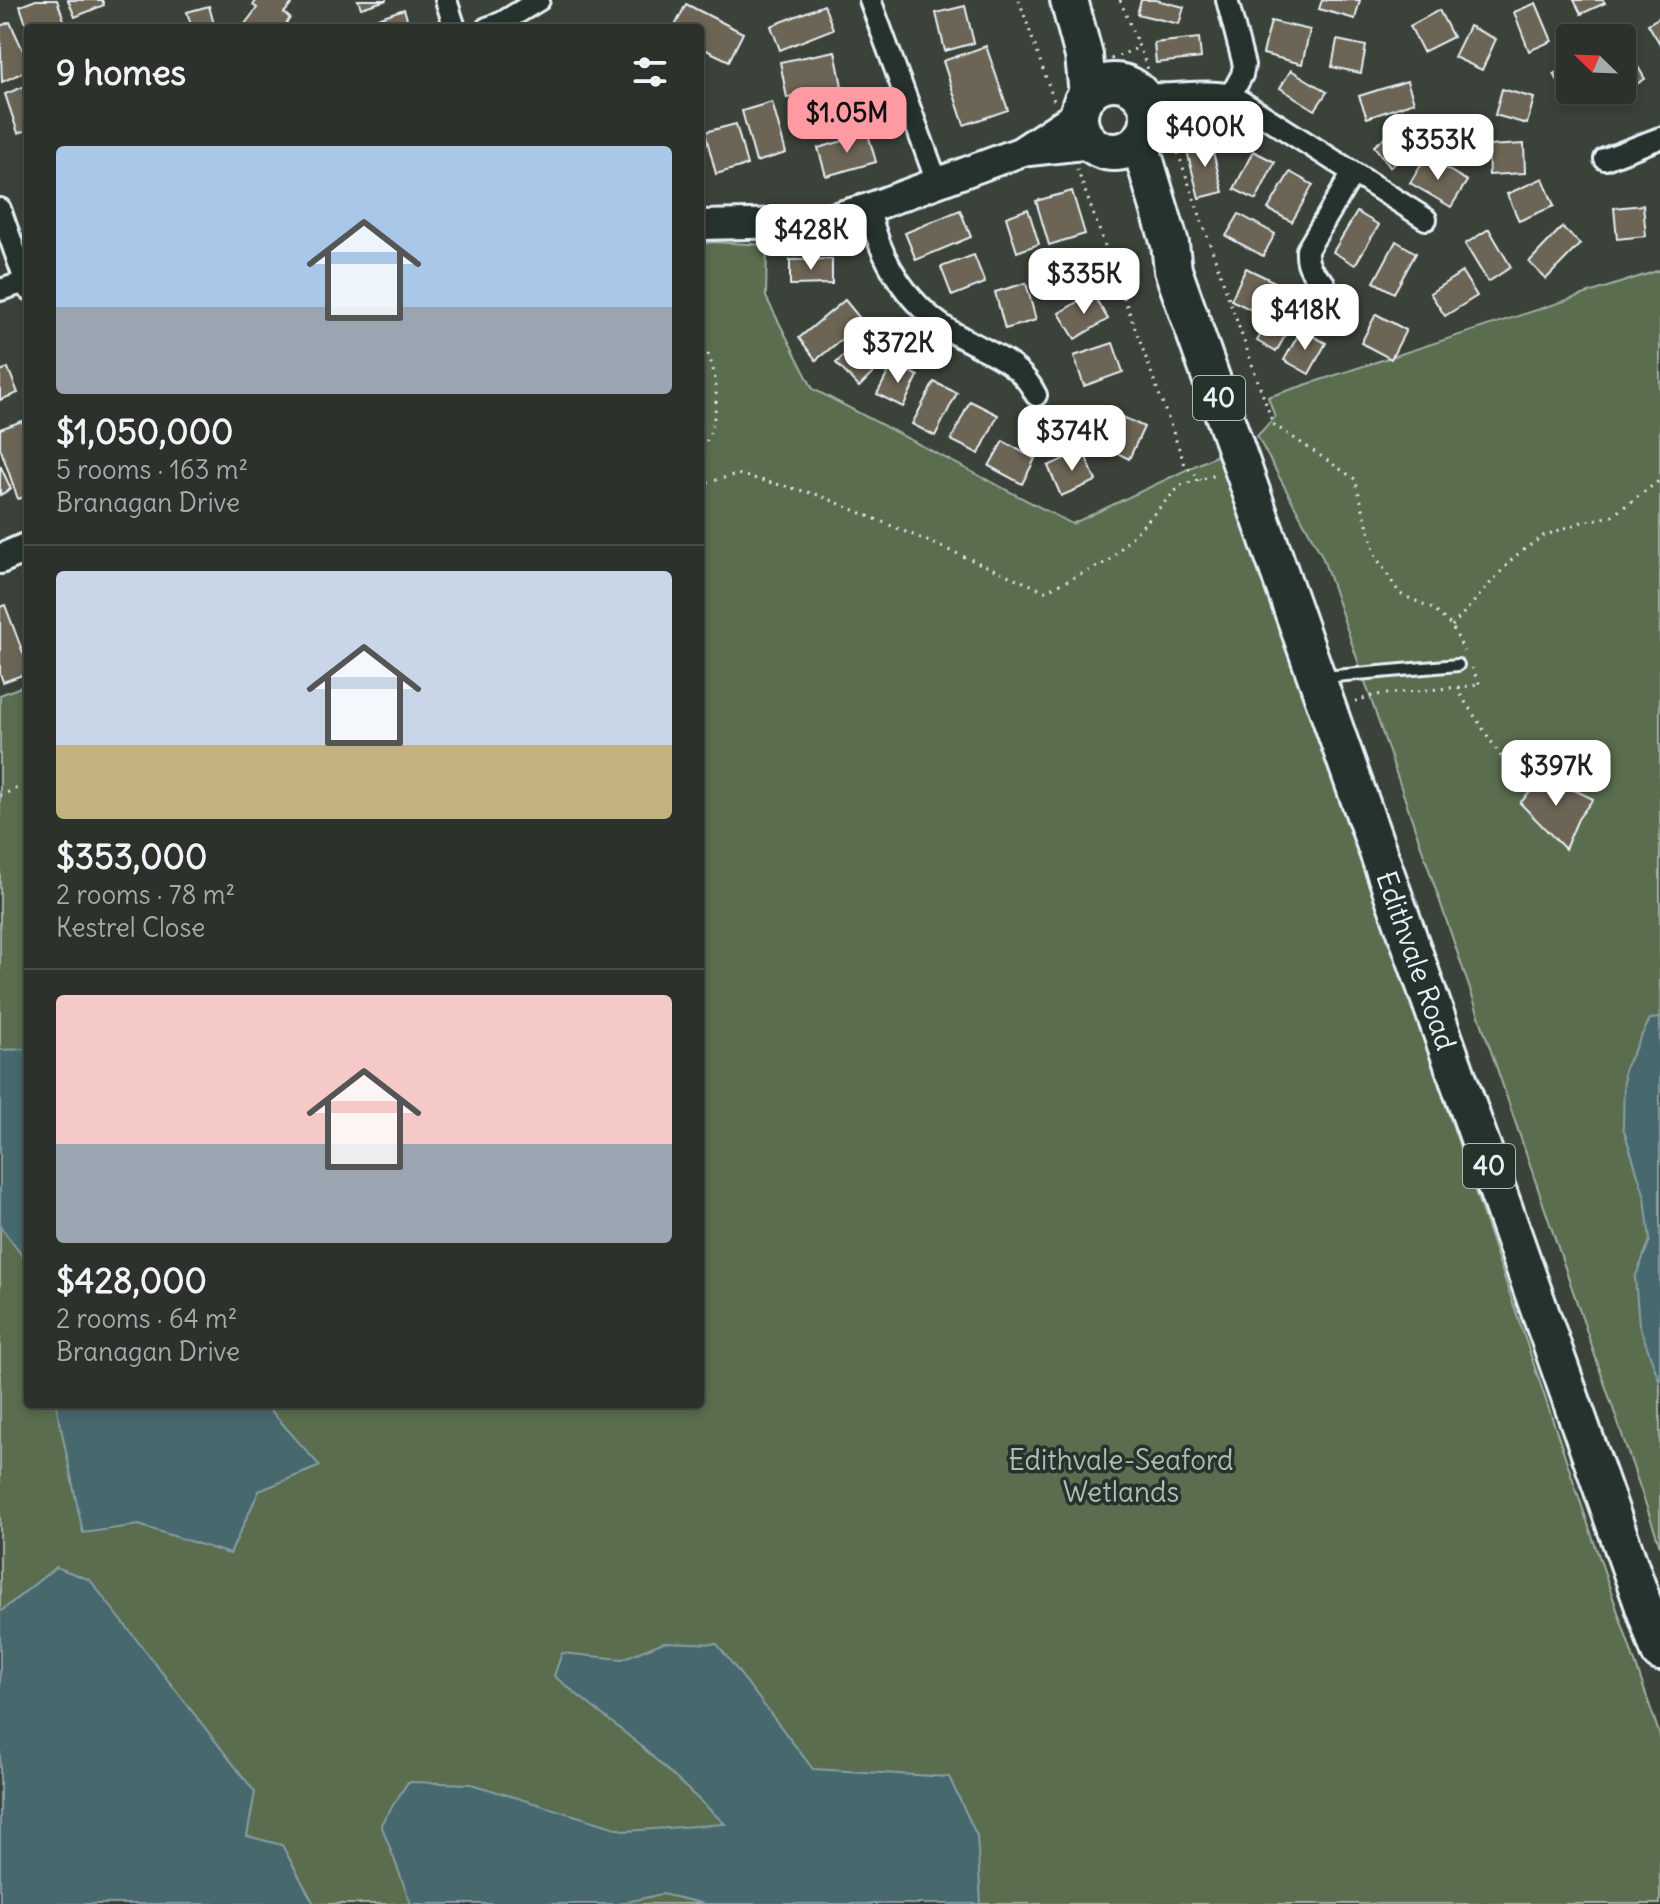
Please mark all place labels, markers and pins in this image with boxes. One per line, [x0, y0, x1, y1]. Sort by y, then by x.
pin: $1.05M [782, 87, 912, 155]
pin: $400K [1149, 101, 1261, 169]
pin: $353K [1382, 114, 1494, 182]
pin: $428K [755, 204, 867, 272]
pin: $335K [1028, 248, 1140, 316]
pin: $418K [1249, 284, 1361, 352]
pin: $372K [842, 317, 954, 385]
pin: $374K [1016, 405, 1128, 473]
pin: $397K [1500, 740, 1612, 808]

